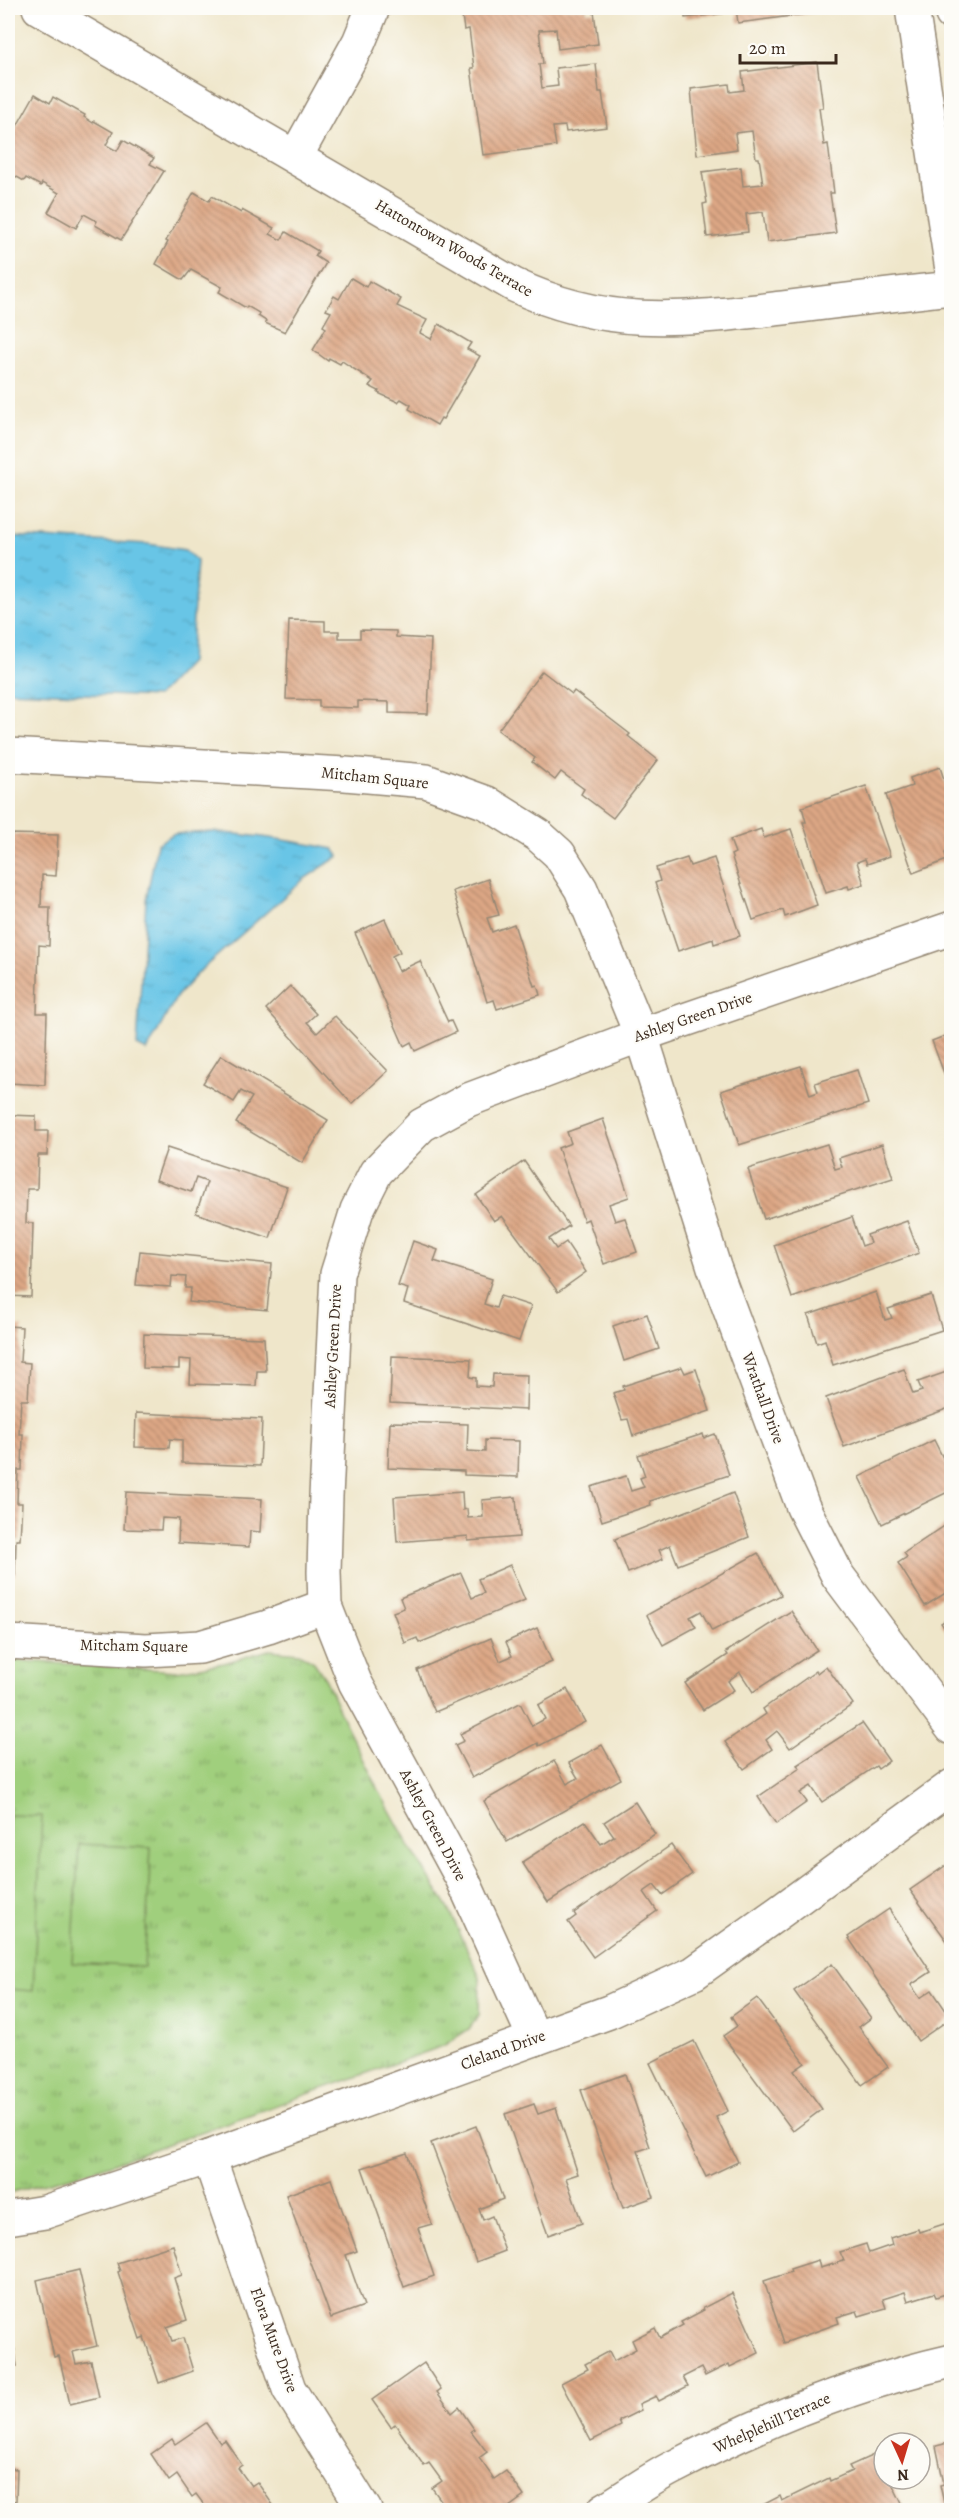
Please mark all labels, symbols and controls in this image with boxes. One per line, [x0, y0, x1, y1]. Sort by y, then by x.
scale bar [740, 27, 836, 65]
text: 20 m [749, 36, 786, 60]
street label: Hattontown Woods Terrace [371, 194, 537, 302]
street label: Mitcham Square [320, 761, 430, 795]
street label: Ashley Green Drive [630, 986, 755, 1048]
street label: Ashley Green Drive [319, 1283, 347, 1410]
street label: Wrathall Drive [736, 1348, 790, 1447]
street label: Mitcham Square [80, 1634, 188, 1658]
street label: Ashley Green Drive [394, 1764, 472, 1885]
street label: Cleland Drive [457, 2024, 549, 2076]
street label: Flora Mure Drive [245, 2284, 303, 2396]
street label: Whelplehill Terrace [709, 2387, 834, 2459]
north arrow [872, 2431, 932, 2491]
text: N [896, 2464, 910, 2486]

